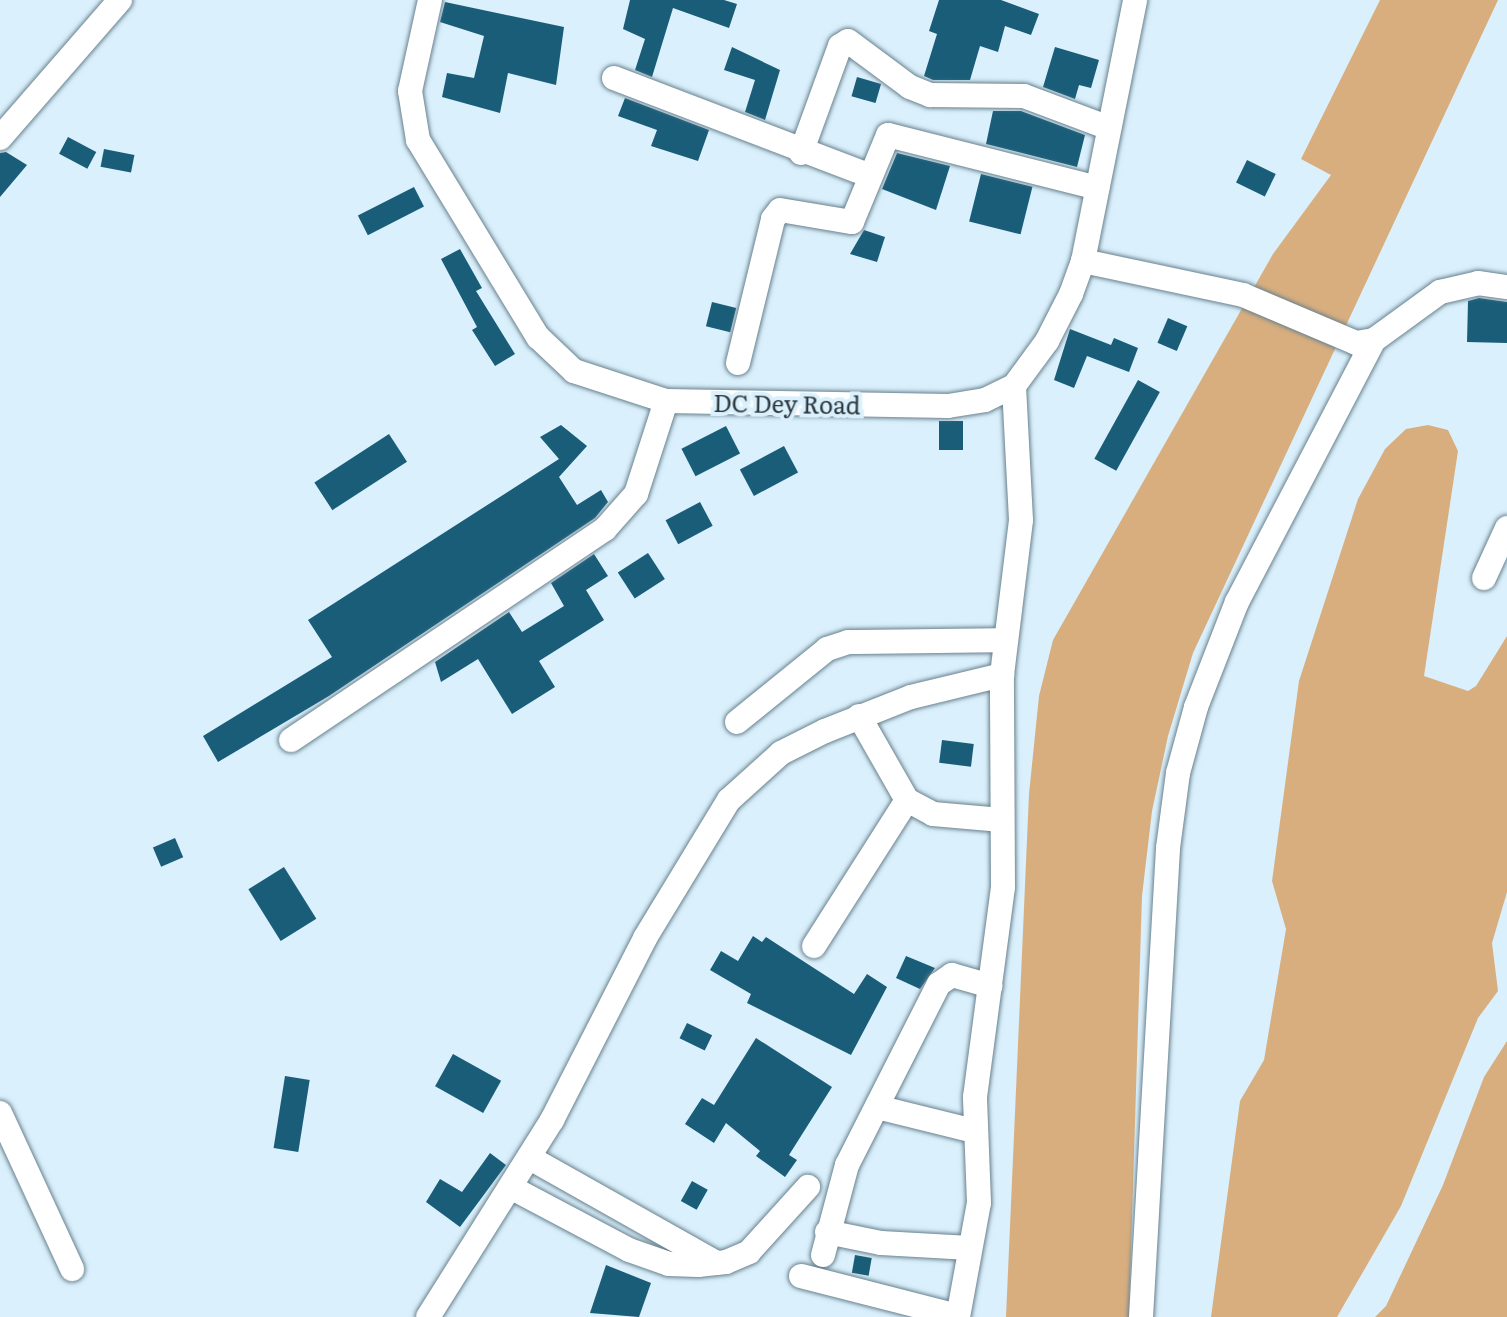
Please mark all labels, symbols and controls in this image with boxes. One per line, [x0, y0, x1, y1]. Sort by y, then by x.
street label: DC Dey Road [713, 387, 861, 419]

